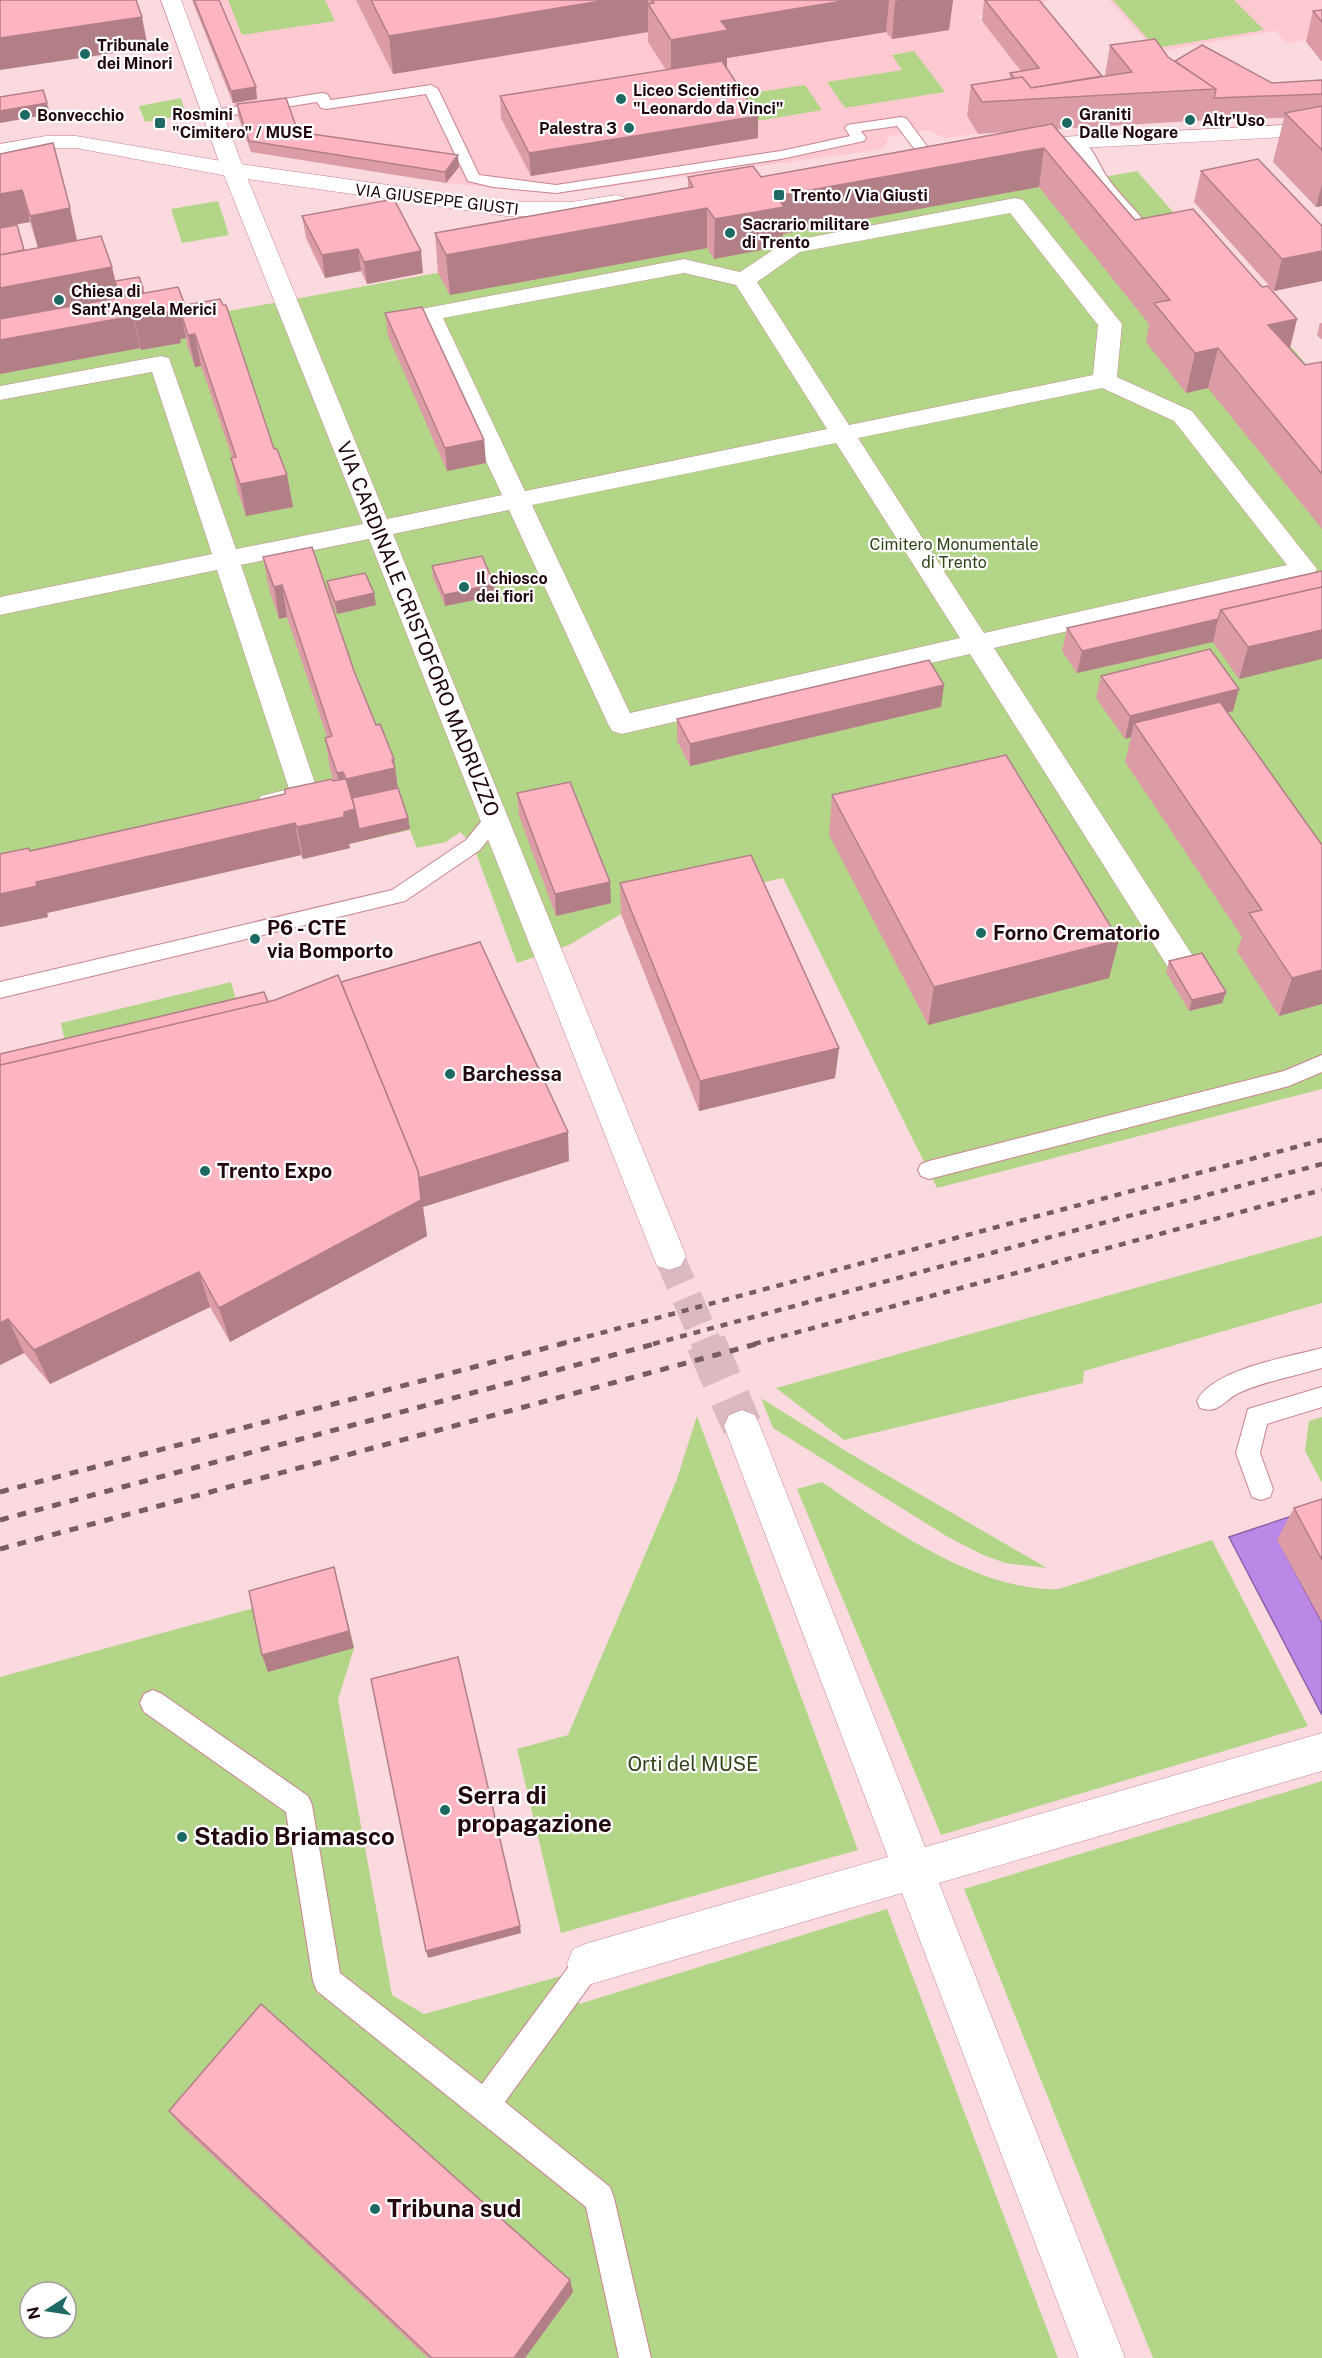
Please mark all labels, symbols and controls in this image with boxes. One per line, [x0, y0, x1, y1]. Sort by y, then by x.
place label: Tribunale dei Minori [97, 36, 172, 73]
marker: Tribunale dei Minori [78, 47, 92, 61]
place label: Liceo Scientifico "Leonardo da Vinci" [633, 81, 783, 118]
marker: Liceo Scientifico "Leonardo da Vinci" [614, 92, 628, 106]
place label: Rosmini "Cimitero" / MUSE [172, 105, 313, 142]
place label: Graniti Dalle Nogare [1079, 105, 1178, 142]
place label: Bonvecchio [37, 106, 124, 125]
marker: Bonvecchio [18, 108, 32, 122]
place label: Altr'Uso [1202, 111, 1265, 130]
marker: Altr'Uso [1183, 113, 1197, 127]
marker: Rosmini "Cimitero" / MUSE [153, 116, 167, 130]
marker: Graniti Dalle Nogare [1060, 116, 1074, 130]
place label: Palestra 3 [539, 119, 617, 138]
marker: Palestra 3 [622, 121, 636, 135]
street label: VIA GIUSEPPE GIUSTI [354, 180, 520, 219]
place label: Trento / Via Giusti [791, 186, 928, 205]
marker: Trento / Via Giusti [772, 188, 786, 202]
place label: Sacrario militare di Trento [742, 215, 869, 252]
marker: Sacrario militare di Trento [723, 226, 737, 240]
place label: Chiesa di Sant'Angela Merici [71, 282, 216, 319]
marker: Chiesa di Sant'Angela Merici [52, 293, 66, 307]
street label: VIA CARDINALE CRISTOFORO MADRUZZO [331, 438, 505, 820]
park label: Cimitero Monumentale di Trento [870, 535, 1038, 572]
place label: Il chiosco dei fiori [476, 569, 548, 606]
marker: Il chiosco dei fiori [457, 580, 471, 594]
place label: P6 - CTE via Bomporto [267, 916, 393, 963]
place label: Forno Crematorio [993, 921, 1160, 945]
marker: Forno Crematorio [974, 926, 988, 940]
marker: P6 - CTE via Bomporto [248, 932, 262, 946]
place label: Barchessa [462, 1062, 562, 1086]
marker: Barchessa [443, 1067, 457, 1081]
place label: Trento Expo [217, 1159, 332, 1183]
marker: Trento Expo [198, 1164, 212, 1178]
park label: Orti del MUSE [628, 1752, 758, 1776]
place label: Serra di propagazione [457, 1781, 612, 1837]
marker: Serra di propagazione [438, 1803, 452, 1817]
place label: Stadio Briamasco [194, 1822, 395, 1850]
marker: Stadio Briamasco [175, 1830, 189, 1844]
place label: Tribuna sud [387, 2194, 521, 2222]
marker: Tribuna sud [368, 2202, 382, 2216]
north arrow [18, 2280, 78, 2340]
text: N [23, 2305, 44, 2321]

